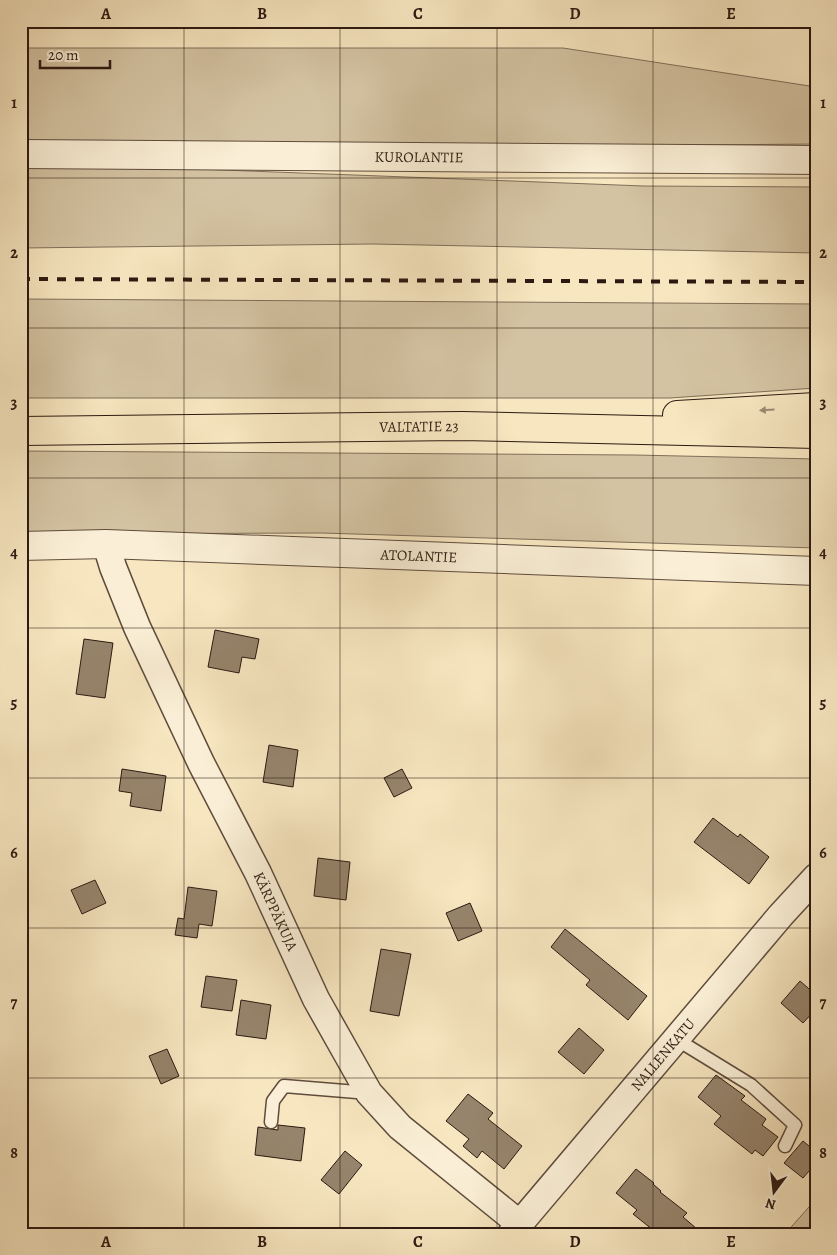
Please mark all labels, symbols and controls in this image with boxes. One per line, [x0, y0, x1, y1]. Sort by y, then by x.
text: A [100, 3, 112, 25]
text: B [257, 3, 267, 25]
text: C [413, 3, 423, 25]
text: D [569, 3, 581, 25]
text: E [726, 3, 736, 25]
scale bar [40, 38, 110, 70]
text: 20 m [48, 45, 79, 65]
text: 1 [11, 92, 17, 114]
text: 1 [820, 92, 826, 114]
street label: KUROLANTIE [375, 147, 463, 167]
text: 2 [10, 242, 18, 264]
text: 2 [819, 242, 827, 264]
text: 3 [11, 392, 18, 414]
text: 3 [820, 392, 827, 414]
one-way arrow [759, 406, 775, 414]
street label: VALTATIE 23 [378, 416, 459, 437]
text: 4 [10, 542, 18, 564]
text: 4 [819, 542, 827, 564]
street label: ATOLANTIE [379, 544, 457, 567]
text: 5 [11, 692, 18, 714]
text: 5 [820, 692, 827, 714]
text: 6 [10, 842, 18, 864]
text: 6 [819, 842, 827, 864]
street label: KÄRPPÄKUJA [249, 868, 303, 954]
text: 7 [11, 992, 18, 1014]
text: 7 [820, 992, 827, 1014]
street label: NALLENKATU [626, 1014, 699, 1095]
text: 8 [10, 1142, 18, 1164]
text: 8 [819, 1142, 827, 1164]
north arrow [750, 1168, 800, 1218]
text: N [763, 1194, 778, 1215]
text: A [100, 1231, 112, 1253]
text: B [257, 1231, 267, 1253]
text: C [413, 1231, 423, 1253]
text: D [569, 1231, 581, 1253]
text: E [726, 1231, 736, 1253]

